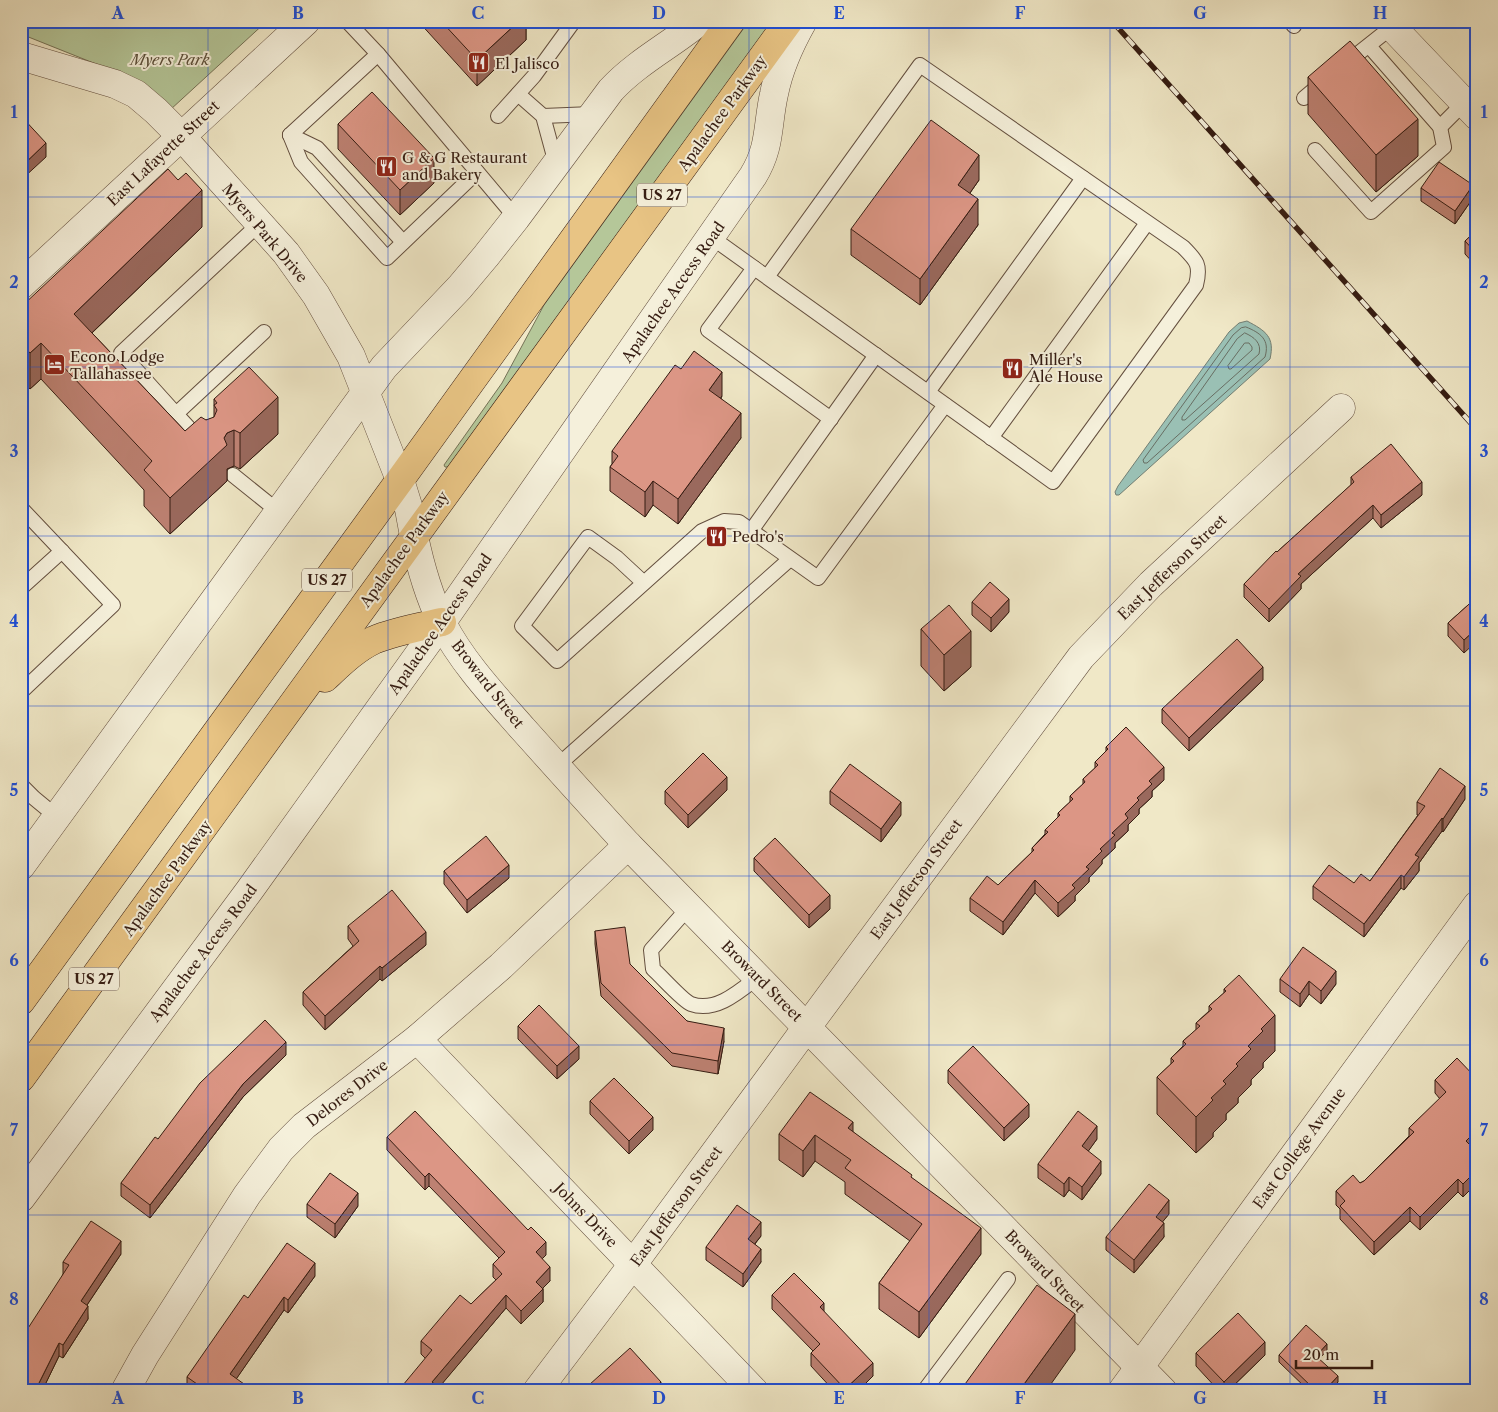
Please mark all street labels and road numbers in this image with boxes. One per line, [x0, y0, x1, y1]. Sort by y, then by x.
street label: Apalachee Parkway [673, 51, 771, 176]
street label: East Lafayette Street [103, 96, 224, 210]
street label: Myers Park Drive [218, 180, 312, 286]
road number: US 27 [637, 184, 687, 206]
street label: Apalachee Access Road [617, 218, 729, 367]
street label: Apalachee Parkway [355, 487, 453, 612]
street label: East Jefferson Street [1114, 510, 1231, 624]
street label: Apalachee Access Road [384, 550, 496, 699]
road number: US 27 [302, 568, 352, 592]
street label: Broward Street [448, 636, 529, 733]
street label: East Jefferson Street [866, 815, 966, 943]
street label: Apalachee Parkway [118, 816, 216, 941]
street label: Apalachee Access Road [144, 880, 261, 1026]
street label: Broward Street [717, 936, 807, 1026]
road number: US 27 [69, 968, 119, 991]
street label: Delores Drive [302, 1055, 392, 1131]
street label: East College Avenue [1249, 1084, 1349, 1212]
street label: East Jefferson Street [626, 1142, 726, 1270]
street label: Johns Drive [549, 1177, 622, 1251]
street label: Broward Street [1001, 1226, 1089, 1317]

